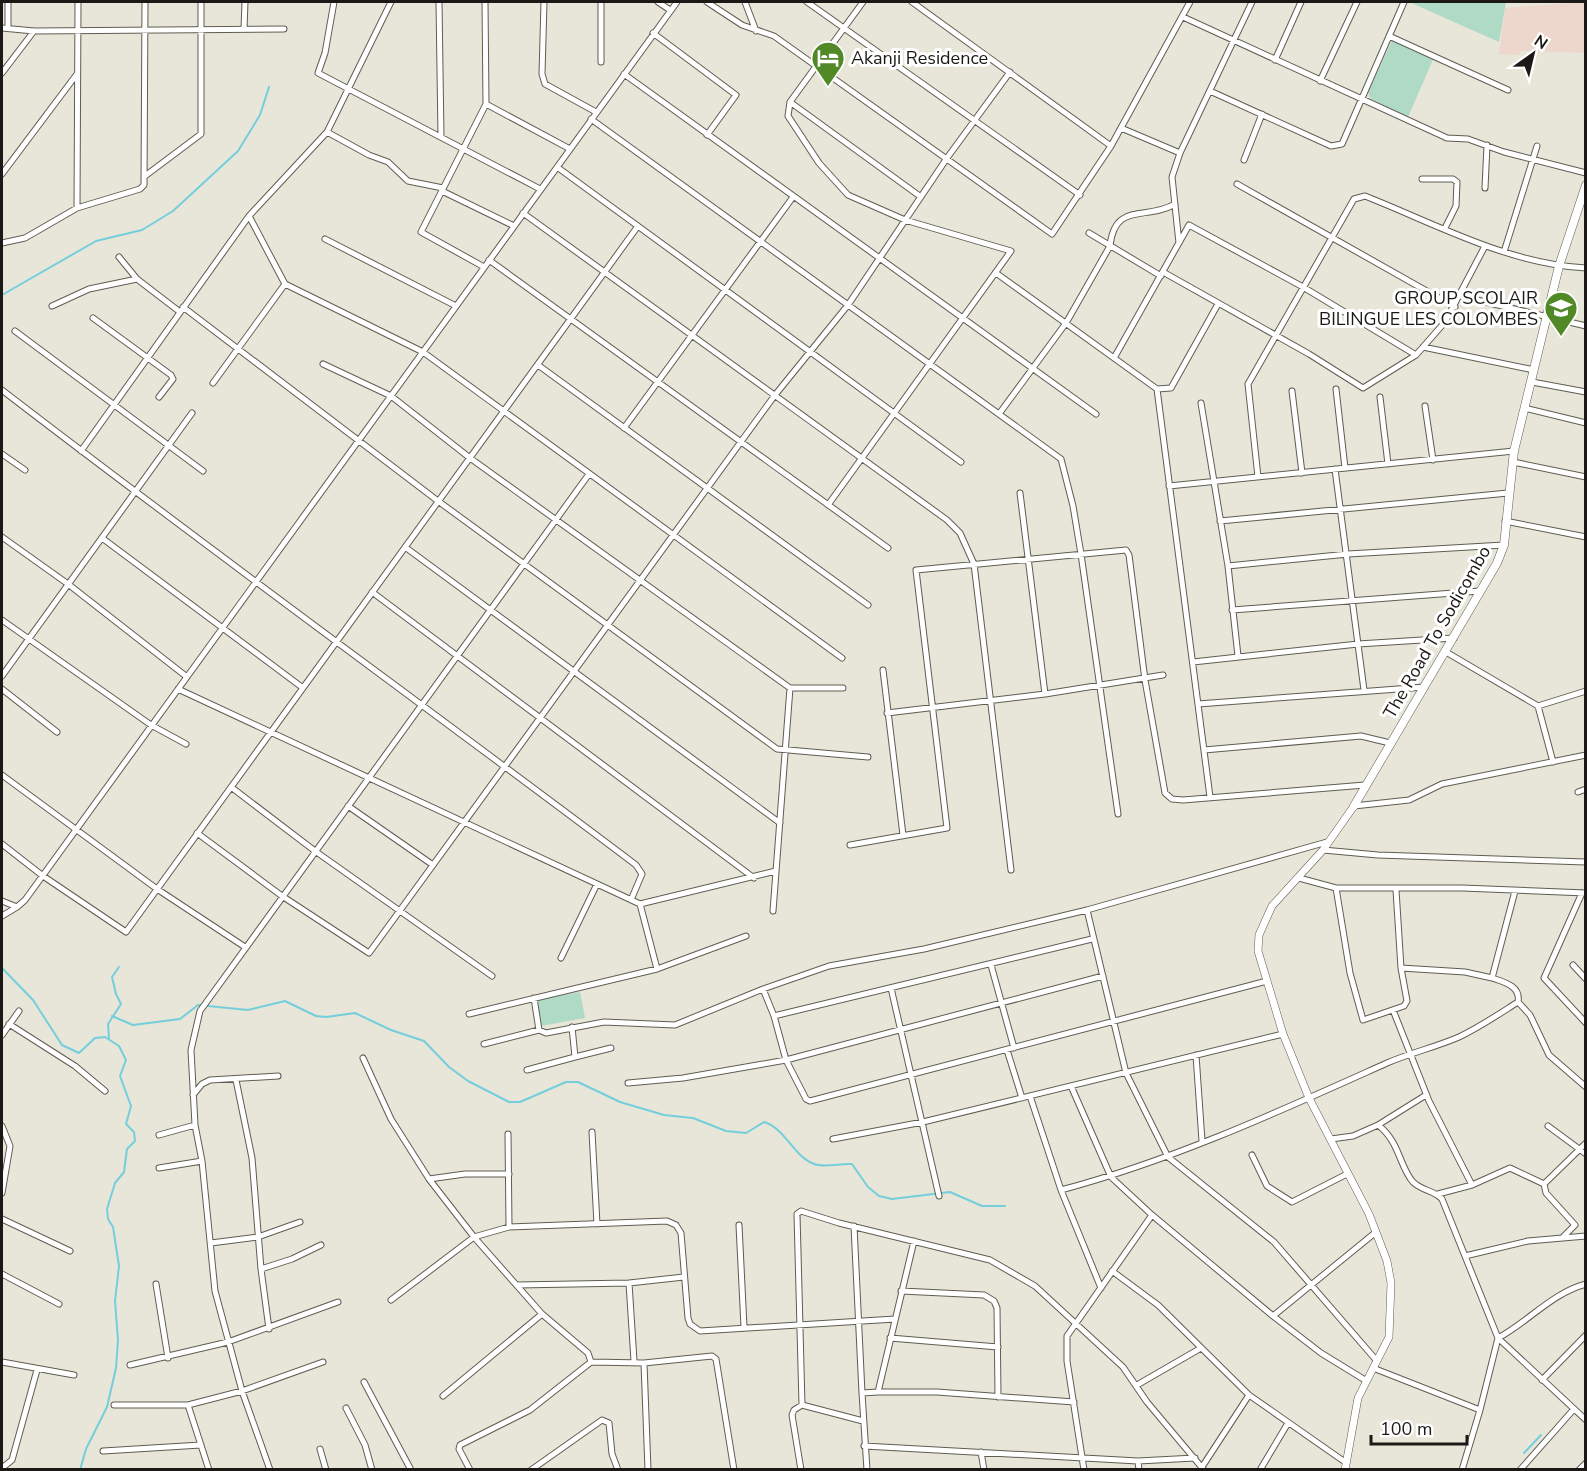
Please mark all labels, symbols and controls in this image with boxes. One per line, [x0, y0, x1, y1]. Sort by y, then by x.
north arrow [1503, 24, 1563, 84]
text: N [1530, 30, 1552, 55]
hotel icon: Akanji Residence [810, 40, 846, 87]
place label: Akanji Residence [851, 46, 988, 70]
place label: GROUP SCOLAIR BILINGUE LES COLOMBES [1319, 286, 1538, 331]
school or university icon: GROUP SCOLAIR BILINGUE LES COLOMBES [1543, 290, 1579, 337]
street label: The Road To Sodicombo [1378, 541, 1496, 723]
scale bar [1371, 1408, 1467, 1446]
text: 100 m [1380, 1417, 1432, 1441]

